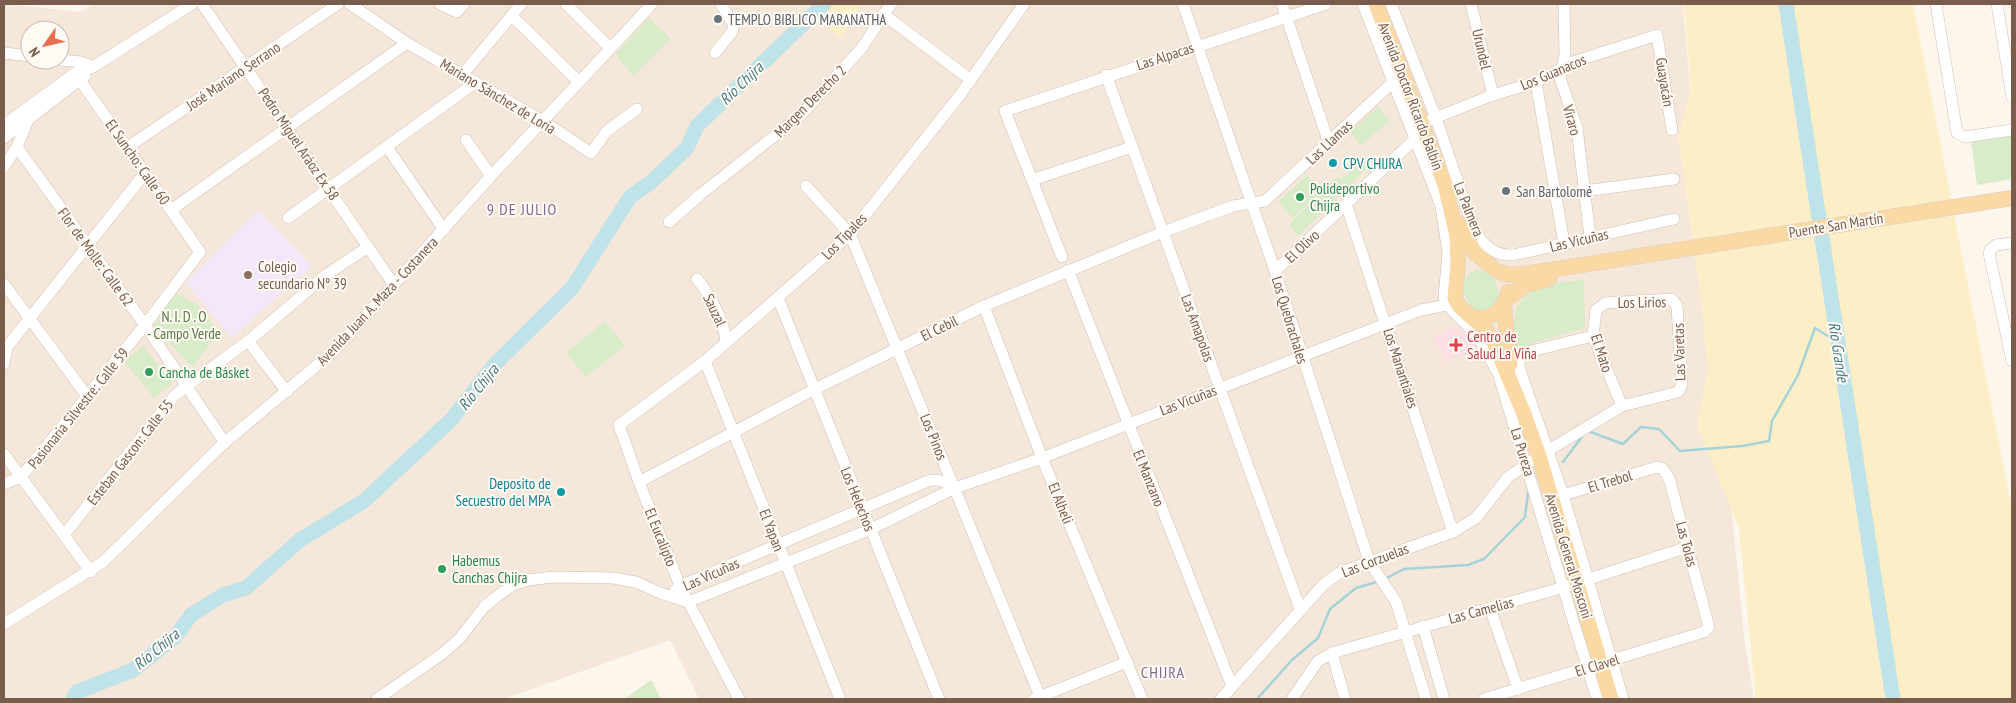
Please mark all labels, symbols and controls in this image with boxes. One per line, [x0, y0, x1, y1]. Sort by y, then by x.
place label: TEMPLO BIBLICO MARANATHA [728, 10, 887, 29]
marker: TEMPLO BIBLICO MARANATHA [712, 13, 724, 25]
street label: Avenida Doctor Ricardo Balbín [1374, 19, 1448, 173]
north arrow [20, 20, 70, 70]
street label: Urundel [1468, 27, 1496, 72]
street label: José Mariano Serrano [181, 37, 284, 115]
street label: Las Alpacas [1134, 38, 1196, 74]
text: N [25, 44, 44, 60]
street label: Los Guanacos [1517, 50, 1589, 94]
street label: Mariano Sánchez de Loria [437, 54, 559, 138]
water label: Río Chijra [715, 56, 768, 109]
street label: Guayacán [1652, 56, 1678, 108]
street label: Margen Derecho 2 [770, 61, 850, 141]
street label: Pedro Miguel Aráoz Ex 58 [254, 84, 344, 204]
street label: Viraro [1558, 102, 1585, 137]
street label: El Suncho: Calle 60 [102, 116, 175, 209]
street label: Las Llamas [1302, 116, 1356, 168]
place label: CPV CHIJRA [1343, 154, 1403, 173]
marker: CPV CHIJRA [1327, 157, 1339, 169]
place label: Polideportivo Chijra [1310, 179, 1379, 215]
street label: La Palmera [1449, 179, 1489, 239]
place label: San Bartolomé [1516, 182, 1592, 201]
marker: San Bartolomé [1500, 185, 1512, 197]
marker: Polideportivo Chijra [1294, 191, 1306, 203]
district label: 9 DE JULIO [487, 199, 557, 219]
street label: Flor de Molle: Calle 62 [54, 204, 138, 310]
street label: Puente San Martín [1787, 208, 1885, 242]
street label: Los Tipales [817, 209, 871, 263]
street label: Las Vicuñas [1548, 224, 1610, 256]
street label: El Olivo [1281, 225, 1323, 267]
street label: Avenida Juan A. Maza - Costanera [312, 233, 442, 369]
place label: Colegio secundario Nº 39 [258, 257, 347, 293]
marker: Colegio secundario Nº 39 [242, 269, 254, 281]
street label: Los Quebrachales [1268, 274, 1312, 366]
street label: Sauzal [699, 291, 731, 330]
street label: Las Amapolas [1177, 292, 1219, 364]
street label: Los Lirios [1617, 292, 1667, 312]
park label: N. I. D . O - Campo Verde [147, 307, 221, 343]
street label: El Cebil [917, 311, 961, 345]
water label: Río Grande [1824, 320, 1854, 385]
street label: Las Varetas [1668, 323, 1690, 381]
street label: Los Manantiales [1379, 326, 1423, 410]
place label: Centro de Salud La Viña [1467, 327, 1537, 363]
street label: El Mato [1587, 331, 1617, 375]
marker: Centro de Salud La Viña [1449, 338, 1463, 352]
street label: Pasionaria Silvestre: Calle 59 [23, 344, 133, 472]
water label: Río Chijra [453, 359, 504, 414]
place label: Cancha de Básket [159, 363, 249, 382]
marker: Cancha de Básket [143, 366, 155, 378]
street label: Las Vicuñas [1157, 380, 1219, 420]
street label: Esteban Gascon: Calle 55 [83, 395, 177, 509]
street label: Los Pinos [916, 411, 952, 463]
street label: La Pureza [1507, 425, 1539, 479]
street label: El Manzano [1129, 447, 1169, 509]
street label: Los Helechos [837, 464, 879, 534]
street label: El Trebol [1586, 465, 1635, 497]
place label: Deposito de Secuestro del MPA [456, 474, 552, 510]
street label: El Alheli [1044, 480, 1078, 526]
marker: Deposito de Secuestro del MPA [555, 486, 567, 498]
street label: Avenida General Mosconi [1541, 491, 1597, 621]
street label: El Eucalipto [641, 505, 681, 569]
street label: El Yapan [755, 506, 789, 554]
street label: Las Tolas [1672, 519, 1702, 569]
street label: Las Corzuelas [1339, 539, 1411, 581]
place label: Habemus Canchas Chijra [452, 551, 528, 587]
street label: Las Vicuñas [680, 553, 742, 595]
marker: Habemus Canchas Chijra [436, 563, 448, 575]
street label: Las Camelias [1446, 592, 1516, 628]
water label: Río Chijra [129, 623, 184, 674]
street label: El Clavel [1573, 649, 1622, 681]
district label: CHIJRA [1141, 662, 1185, 682]

